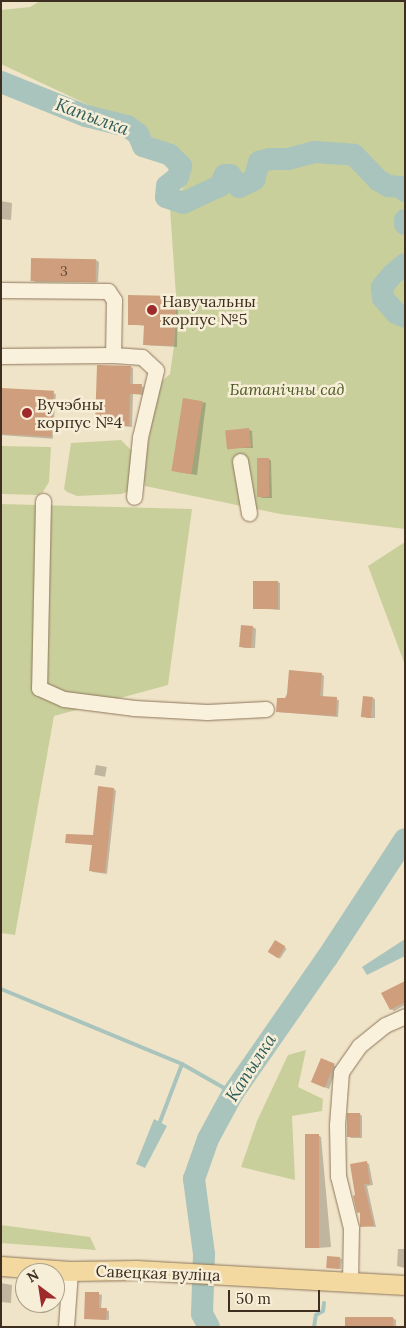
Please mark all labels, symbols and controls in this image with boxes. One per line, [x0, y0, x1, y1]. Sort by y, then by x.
water label: Капылка [52, 94, 132, 140]
house number: 3 [60, 263, 68, 279]
place label: Навучальны корпус №5 [162, 291, 256, 329]
marker: Навучальны корпус №5 [146, 304, 158, 316]
park label: Батанічны сад [230, 379, 344, 399]
place label: Вучэбны корпус №4 [37, 394, 122, 432]
marker: Вучэбны корпус №4 [21, 407, 33, 419]
water label: Капылка [221, 1030, 281, 1106]
street label: Савецкая вуліца [95, 1261, 221, 1285]
north arrow [15, 1263, 65, 1313]
text: N [24, 1266, 42, 1287]
scale bar [231, 1280, 324, 1312]
text: 50 m [236, 1289, 271, 1308]

